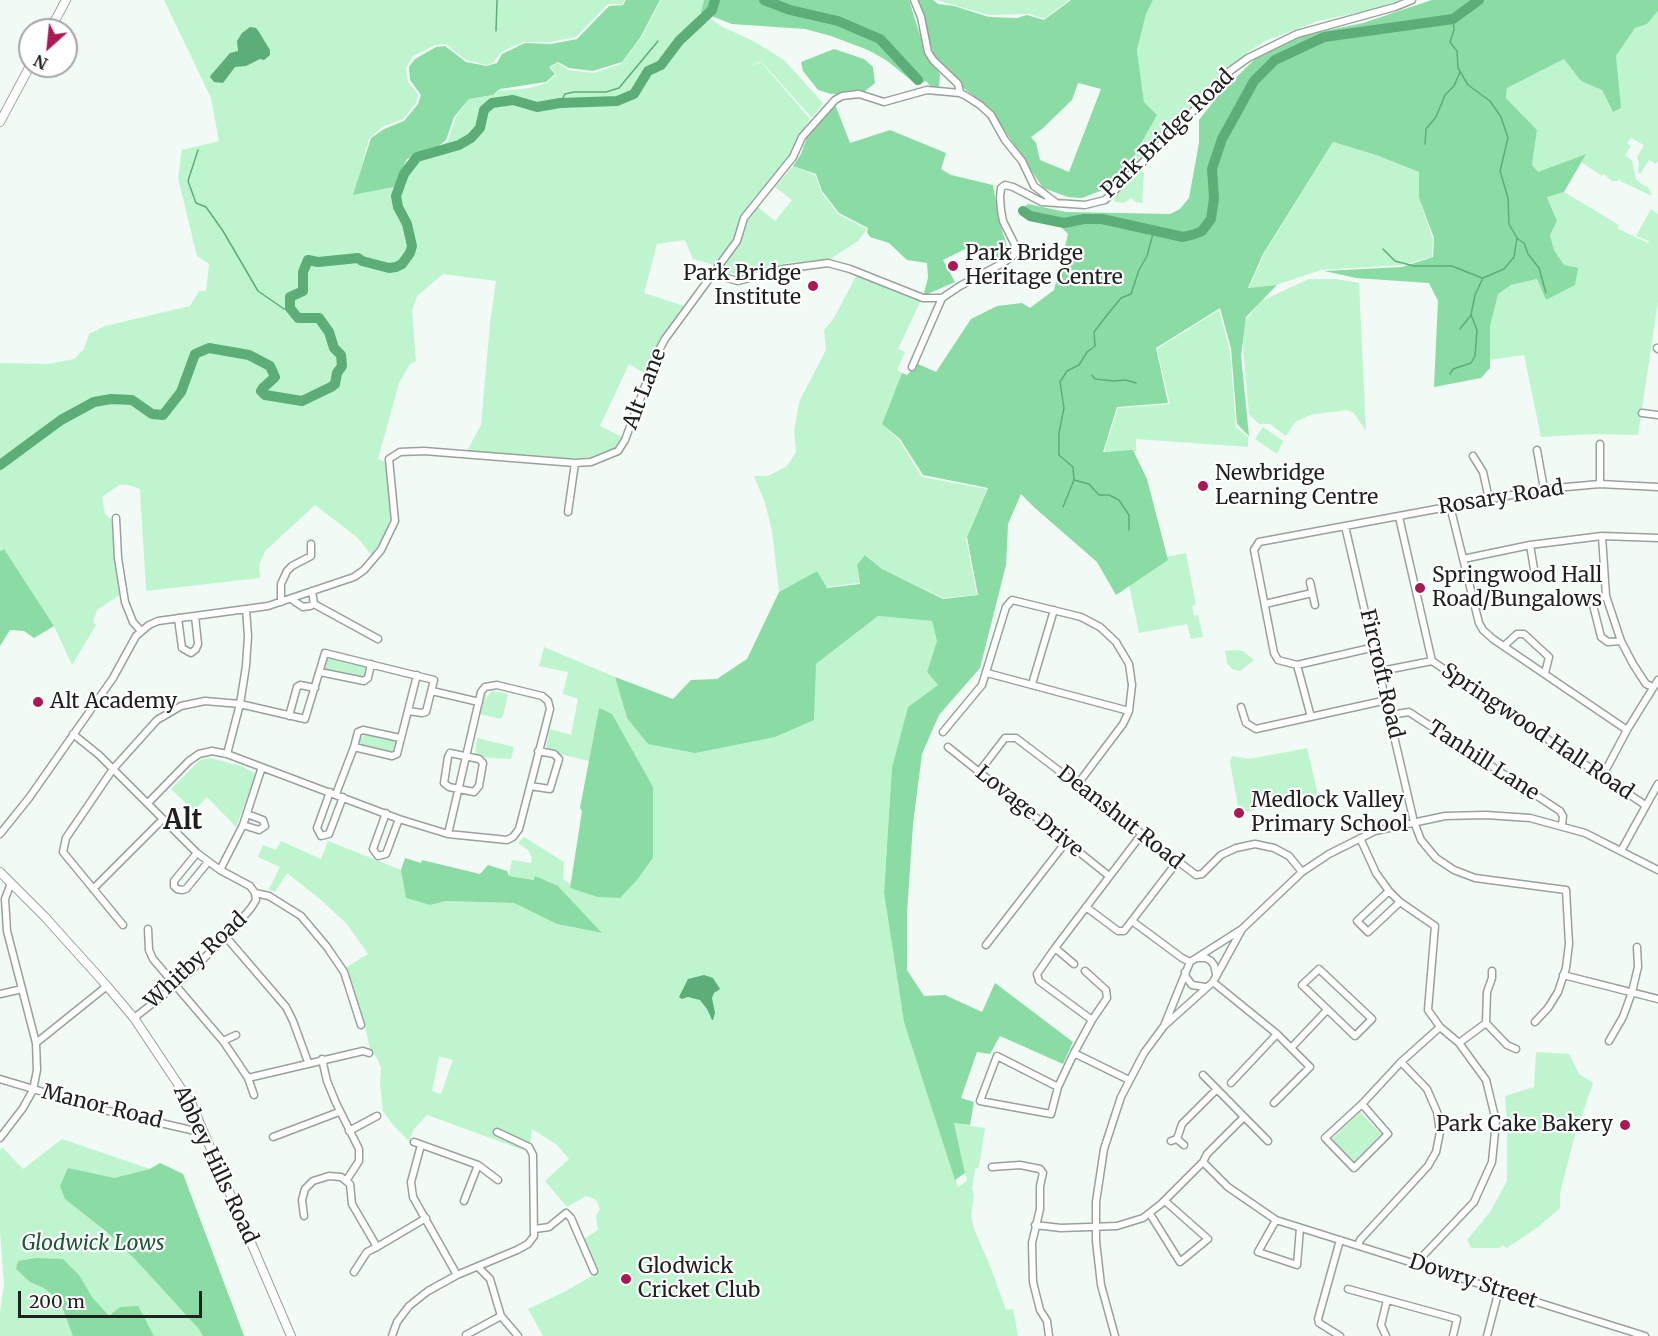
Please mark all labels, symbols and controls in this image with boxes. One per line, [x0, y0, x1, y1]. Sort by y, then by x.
north arrow [18, 18, 78, 78]
text: N [31, 50, 51, 74]
street label: Park Bridge Road [1097, 65, 1239, 203]
place label: Park Bridge Heritage Centre [965, 241, 1123, 291]
marker: Park Bridge Heritage Centre [946, 259, 960, 273]
place label: Park Bridge Institute [683, 261, 801, 311]
marker: Park Bridge Institute [806, 279, 820, 293]
street label: Alt Lane [618, 345, 672, 433]
place label: Newbridge Learning Centre [1215, 461, 1378, 511]
street label: Rosary Road [1437, 476, 1565, 520]
marker: Newbridge Learning Centre [1196, 479, 1210, 493]
place label: Springwood Hall Road/Bungalows [1432, 563, 1602, 613]
marker: Springwood Hall Road/Bungalows [1413, 581, 1427, 595]
street label: Fircroft Road [1354, 607, 1408, 741]
street label: Springwood Hall Road [1436, 658, 1638, 806]
place label: Alt Academy [50, 689, 177, 715]
marker: Alt Academy [31, 695, 45, 709]
street label: Tanhill Lane [1423, 716, 1543, 806]
street label: Lovage Drive [970, 761, 1088, 863]
street label: Deanshut Road [1052, 761, 1188, 875]
place label: Medlock Valley Primary School [1251, 788, 1408, 838]
district label: Alt [164, 805, 202, 837]
marker: Medlock Valley Primary School [1232, 806, 1246, 820]
street label: Whitby Road [140, 907, 252, 1015]
street label: Manor Road [39, 1080, 165, 1134]
street label: Abbey Hills Road [167, 1082, 263, 1248]
place label: Park Cake Bakery [1436, 1112, 1613, 1138]
marker: Park Cake Bakery [1618, 1118, 1632, 1132]
park label: Glodwick Lows [21, 1231, 165, 1257]
street label: Dowry Street [1406, 1249, 1540, 1315]
place label: Glodwick Cricket Club [638, 1254, 760, 1304]
marker: Glodwick Cricket Club [619, 1272, 633, 1286]
scale bar [21, 1279, 206, 1317]
text: 200 m [29, 1290, 85, 1313]

